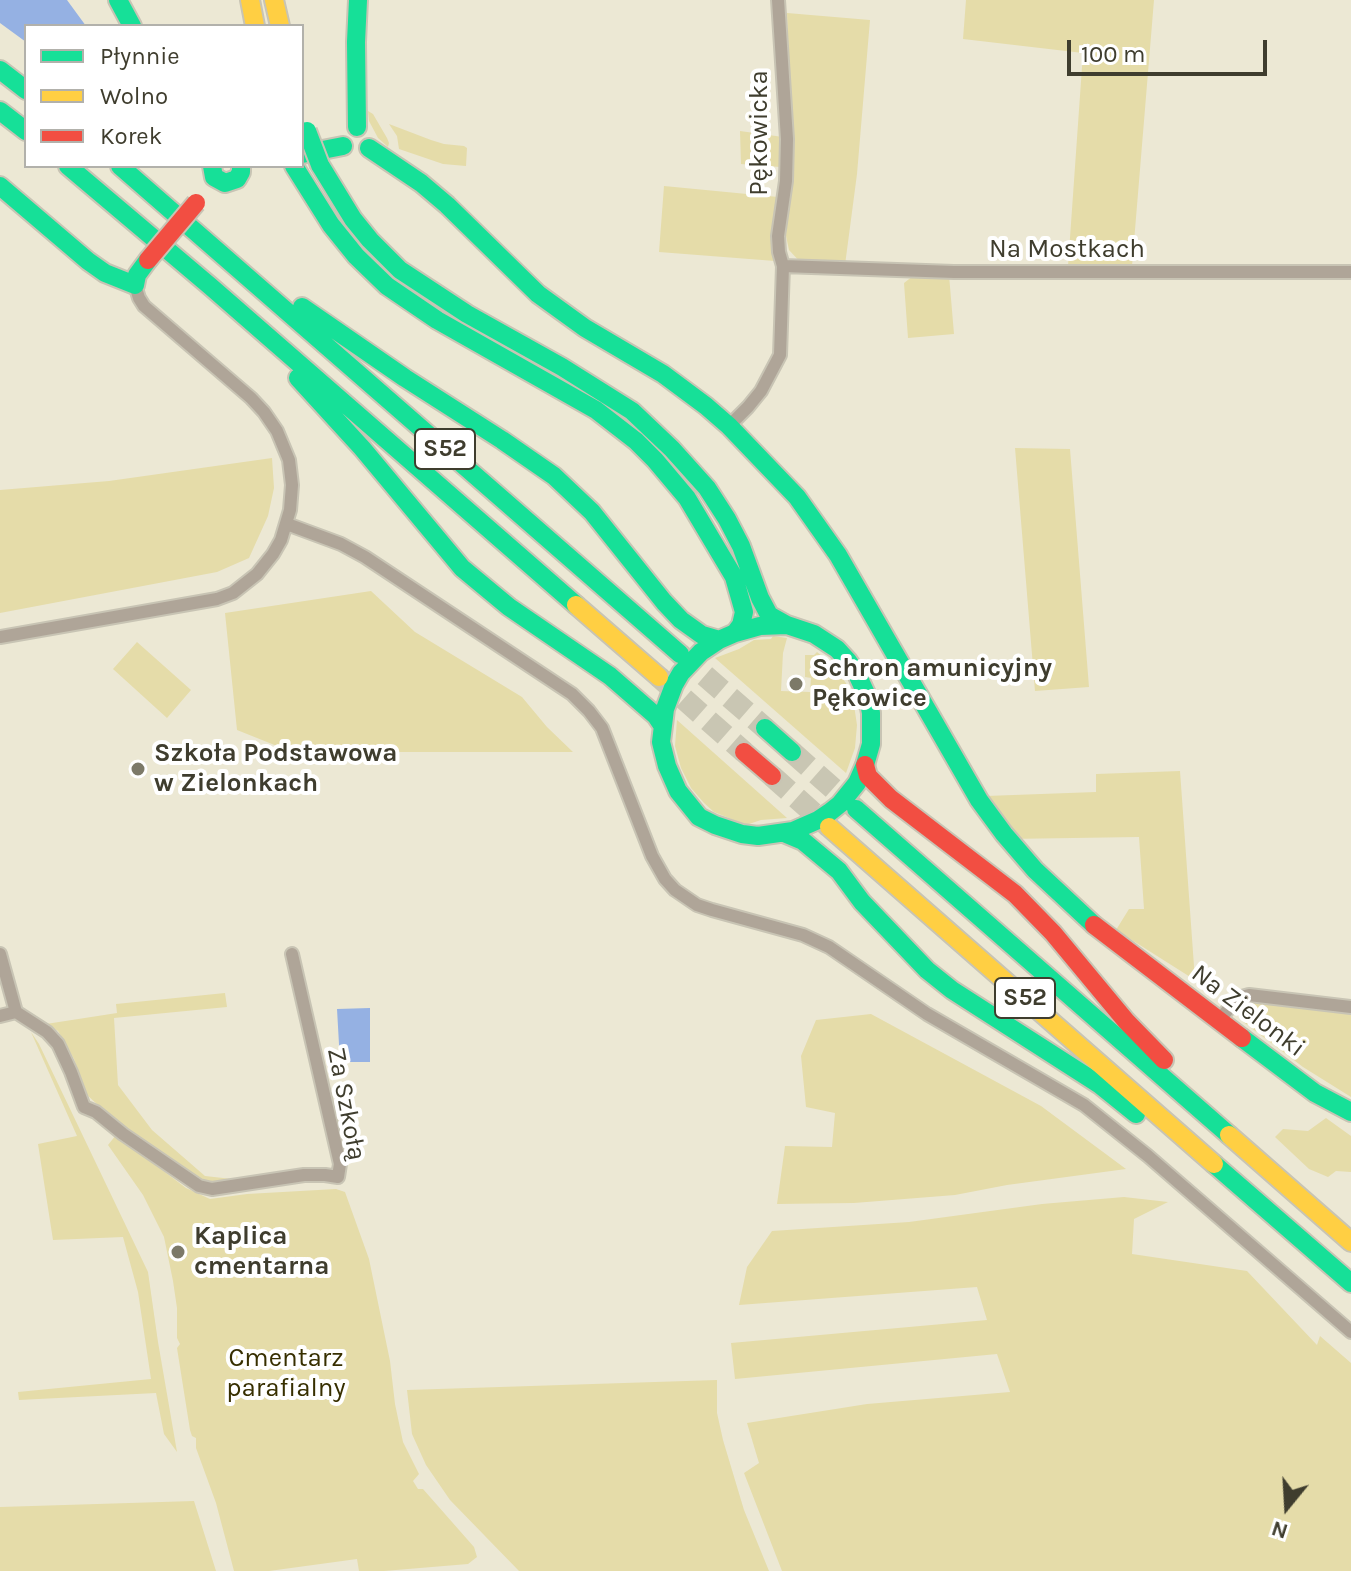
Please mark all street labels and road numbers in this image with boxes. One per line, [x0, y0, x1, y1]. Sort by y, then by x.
street label: Pękowicka [744, 70, 776, 196]
street label: Na Mostkach [989, 234, 1145, 266]
road number: S52 [415, 429, 475, 469]
street label: Na Zielonki [1185, 958, 1311, 1064]
road number: S52 [995, 978, 1055, 1018]
street label: Za Szkołą [320, 1045, 372, 1163]

